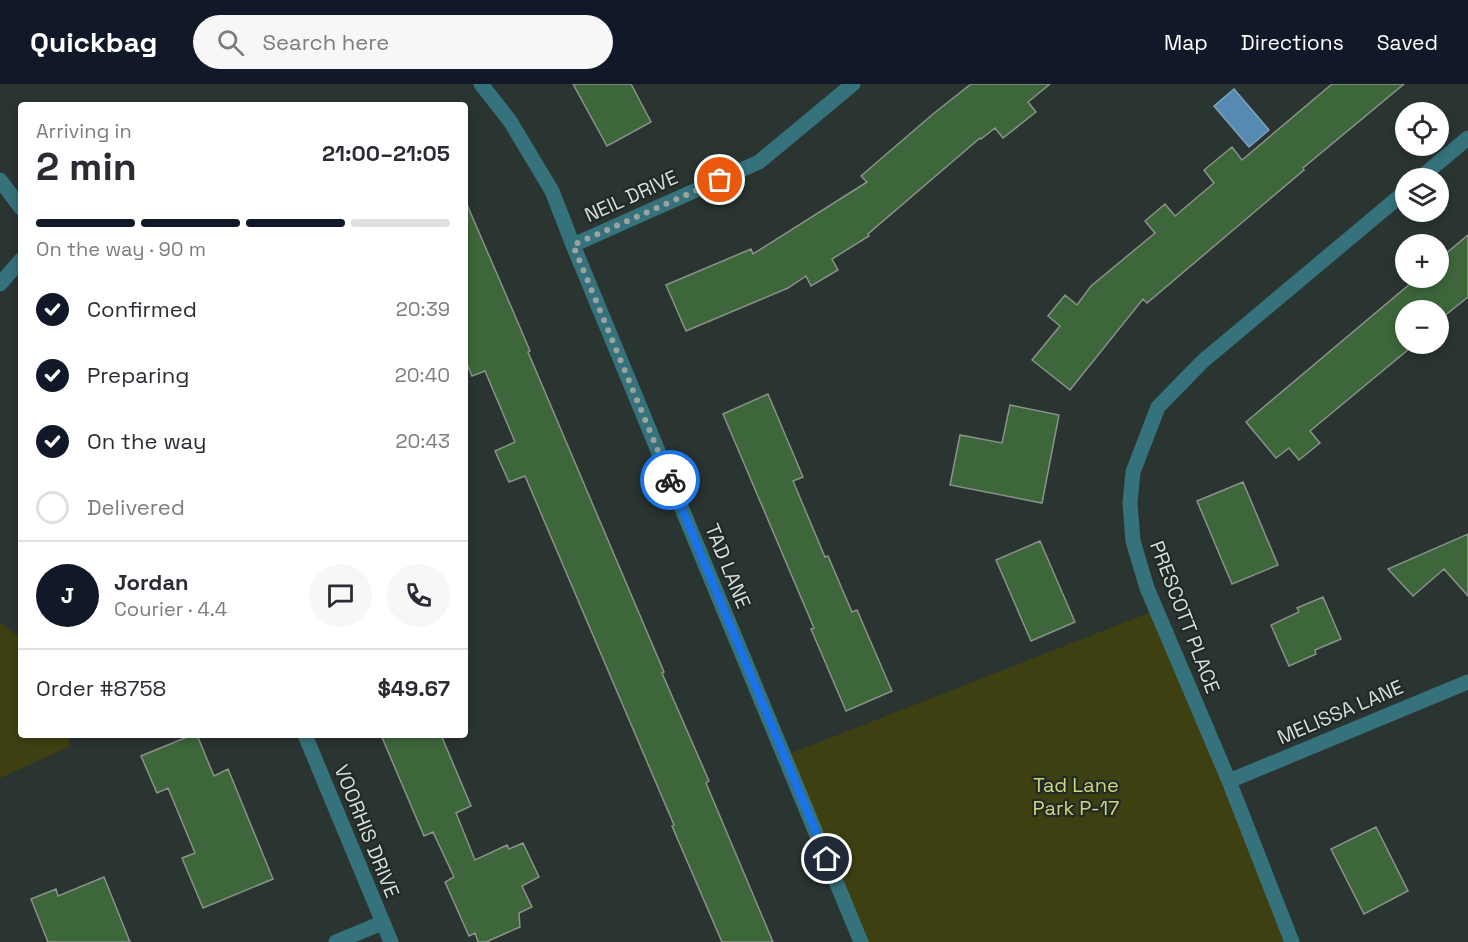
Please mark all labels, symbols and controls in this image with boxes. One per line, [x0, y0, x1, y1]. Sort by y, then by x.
search box [193, 15, 613, 69]
text: Quickbag [30, 24, 157, 60]
icon: search [214, 26, 247, 59]
text: Search here [262, 28, 389, 56]
text: Map [1164, 29, 1208, 56]
text: Directions [1241, 29, 1344, 56]
text: Saved [1377, 29, 1438, 56]
map controls [1395, 102, 1449, 354]
button: locate [1395, 102, 1449, 156]
text: Arriving in [36, 118, 132, 144]
text: 21:00–21:05 [322, 139, 450, 167]
text: 2 min [36, 142, 137, 191]
pin [694, 154, 745, 205]
icon: bag [703, 163, 736, 196]
street label: NEIL DRIVE [580, 164, 682, 228]
button: layers [1395, 168, 1449, 222]
button: + [1395, 234, 1449, 288]
text: On the way · 90 m [36, 236, 206, 262]
icon: check [36, 293, 69, 326]
text: Confirmed [87, 295, 197, 323]
text: 20:39 [396, 296, 450, 322]
button: − [1395, 300, 1449, 354]
icon: check [36, 359, 69, 392]
text: Preparing [87, 361, 189, 389]
text: 20:40 [395, 362, 450, 388]
icon: check [36, 425, 69, 458]
text: On the way [87, 427, 206, 455]
text: 20:43 [395, 428, 450, 454]
courier [640, 450, 700, 510]
icon: bike [654, 464, 687, 497]
text: Delivered [87, 493, 185, 521]
street label: TAD LANE [699, 520, 757, 612]
street label: PRESCOTT PLACE [1144, 537, 1226, 697]
button: chat [309, 564, 372, 627]
button: phone [387, 564, 450, 627]
text: Jordan [114, 568, 189, 596]
text: J [61, 581, 74, 609]
text: Courier · 4.4 [114, 596, 227, 622]
text: Order #8758 [36, 674, 166, 702]
text: $49.67 [378, 674, 450, 702]
street label: MELISSA LANE [1273, 674, 1407, 750]
street label: VOORHIS DRIVE [328, 761, 406, 901]
park label: Tad Lane Park P-17 [1033, 772, 1119, 821]
pin [801, 833, 852, 884]
icon: home [810, 842, 843, 875]

